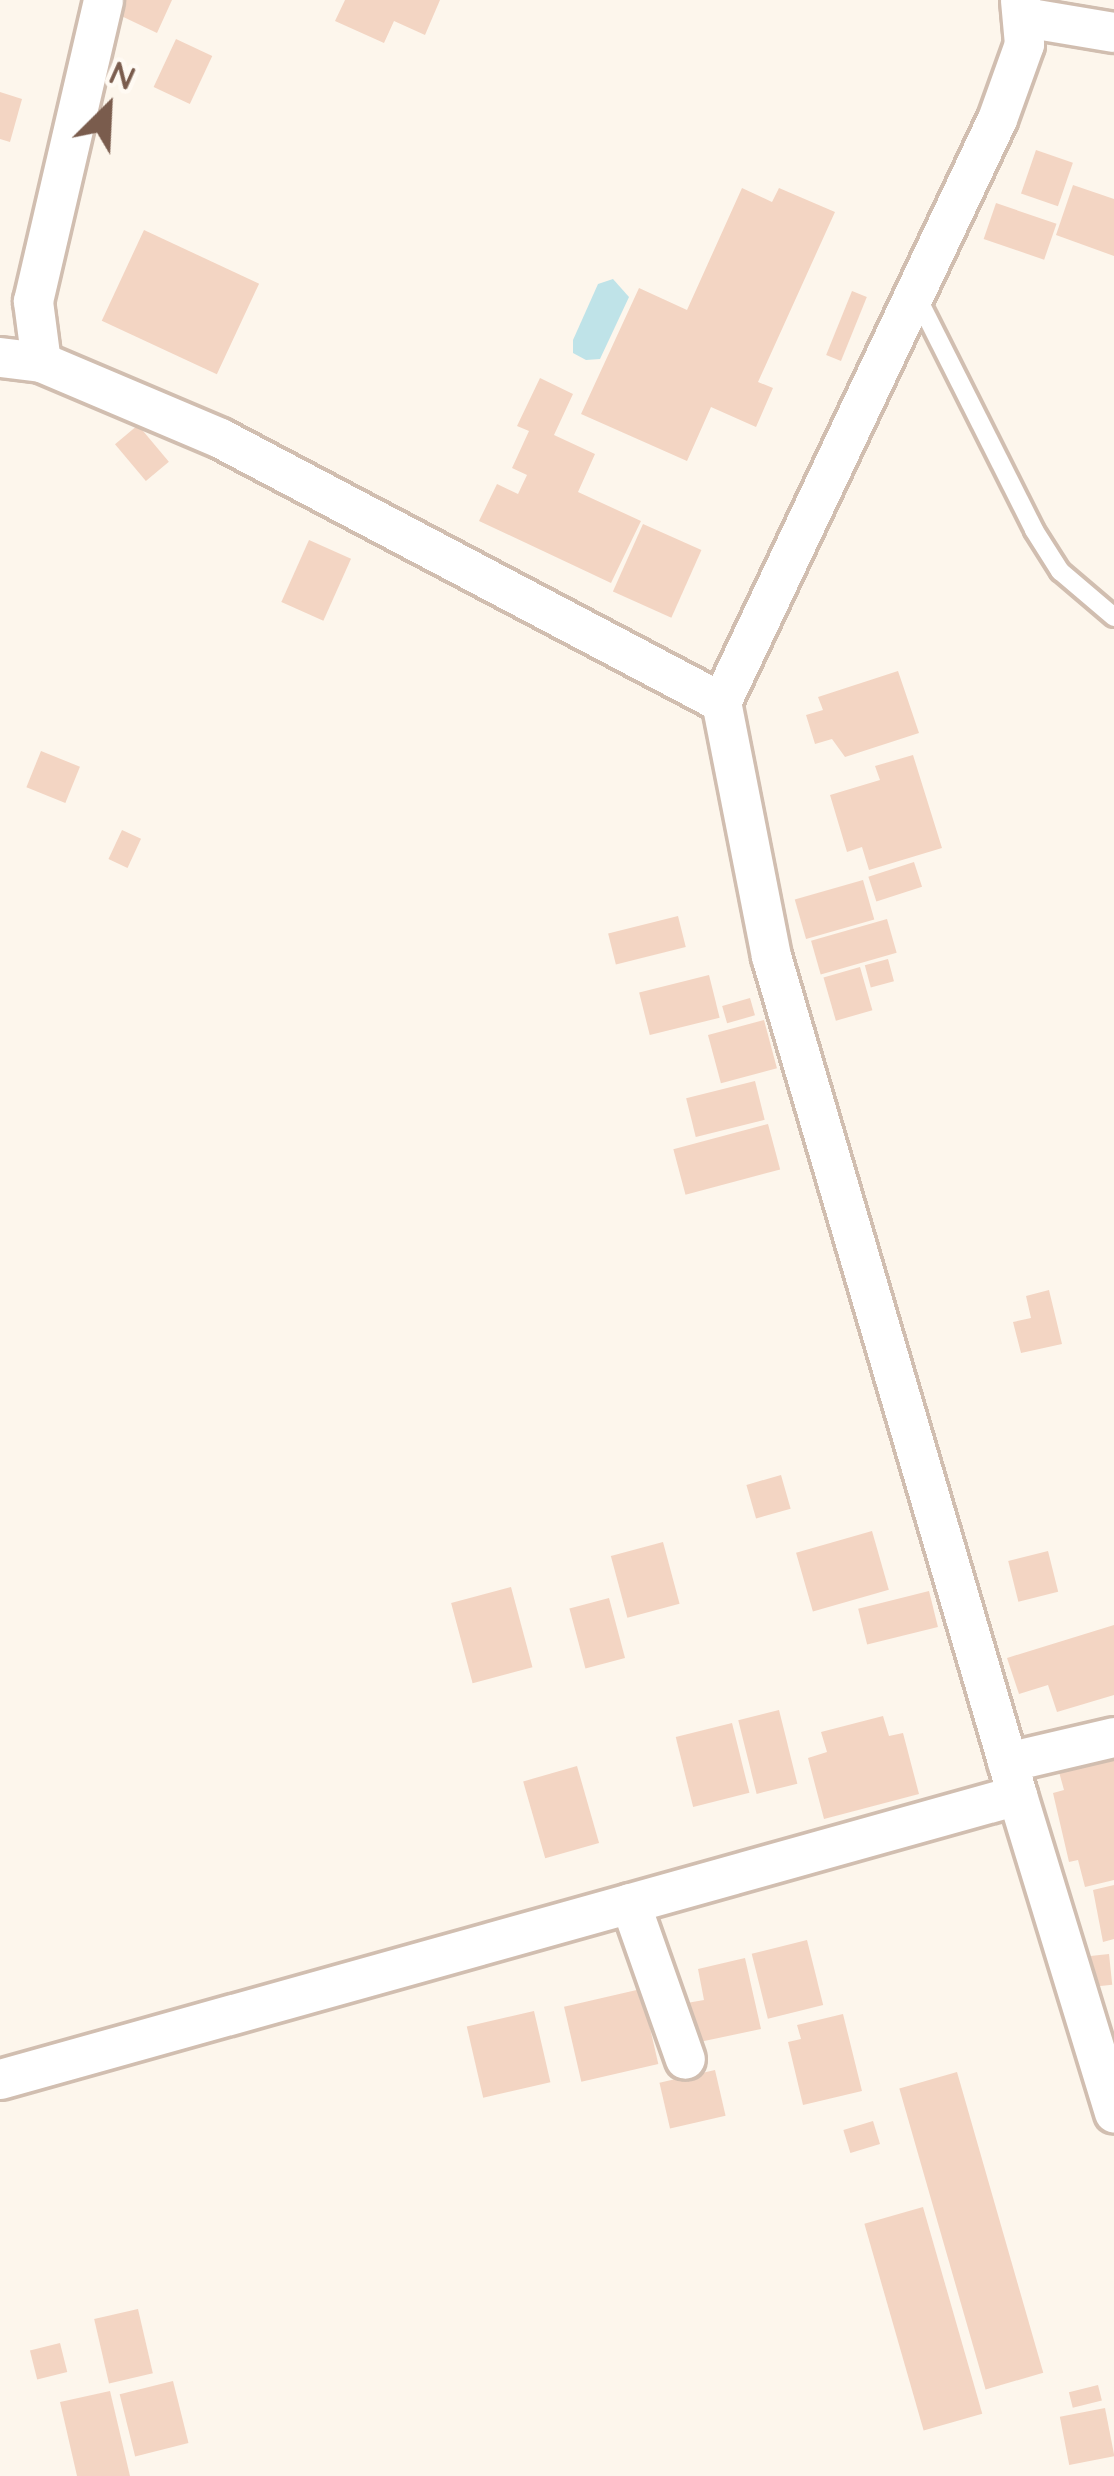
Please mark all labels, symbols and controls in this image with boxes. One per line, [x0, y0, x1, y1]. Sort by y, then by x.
north arrow [48, 48, 168, 168]
text: N [103, 51, 142, 98]

